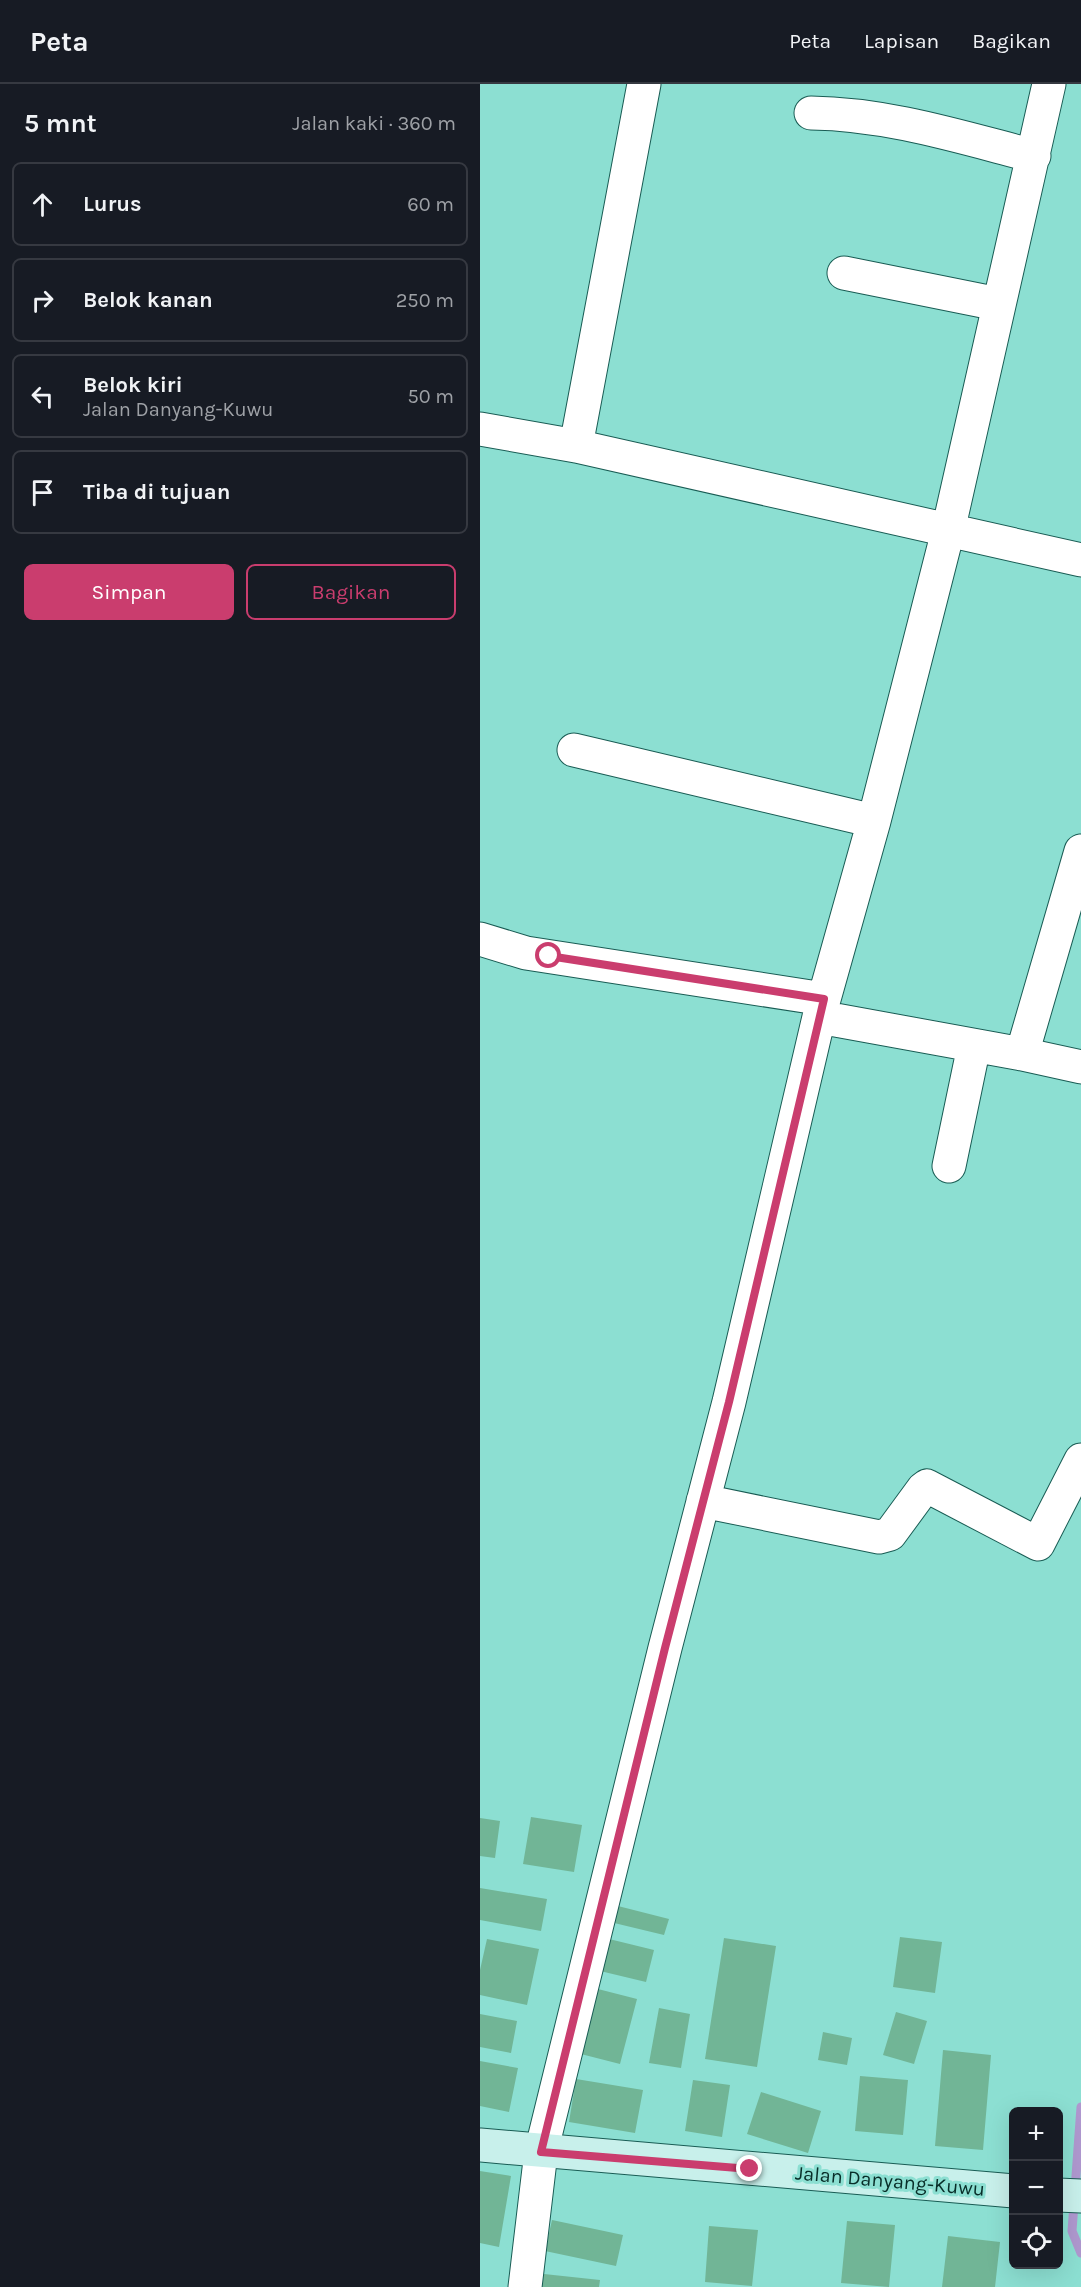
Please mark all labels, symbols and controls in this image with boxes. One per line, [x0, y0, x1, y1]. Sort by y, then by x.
text: Peta [30, 25, 89, 58]
text: Peta [789, 29, 831, 53]
text: Lapisan [864, 29, 939, 53]
text: Bagikan [972, 29, 1051, 53]
text: 5 mnt [24, 108, 97, 139]
text: Jalan kaki · 360 m [292, 112, 456, 135]
icon: ahead [26, 188, 59, 221]
text: Lurus [83, 191, 142, 217]
text: 60 m [407, 193, 454, 216]
icon: right [26, 284, 59, 317]
text: Belok kanan [83, 287, 213, 313]
text: 250 m [396, 289, 454, 312]
text: Belok kiri [83, 372, 183, 398]
icon: left [26, 380, 59, 413]
text: 50 m [407, 385, 454, 408]
text: Jalan Danyang-Kuwu [83, 398, 273, 421]
icon: arrive [26, 476, 59, 509]
text: Tiba di tujuan [83, 479, 230, 505]
button: Simpan [24, 564, 234, 620]
button: Bagikan [246, 564, 456, 620]
route start [535, 942, 561, 968]
map controls [1009, 2107, 1063, 2269]
button: + [1009, 2107, 1063, 2161]
route end [736, 2155, 762, 2181]
street label: Jalan Danyang-Kuwu [794, 2161, 986, 2201]
button: − [1009, 2161, 1063, 2215]
button: locate [1009, 2215, 1063, 2269]

